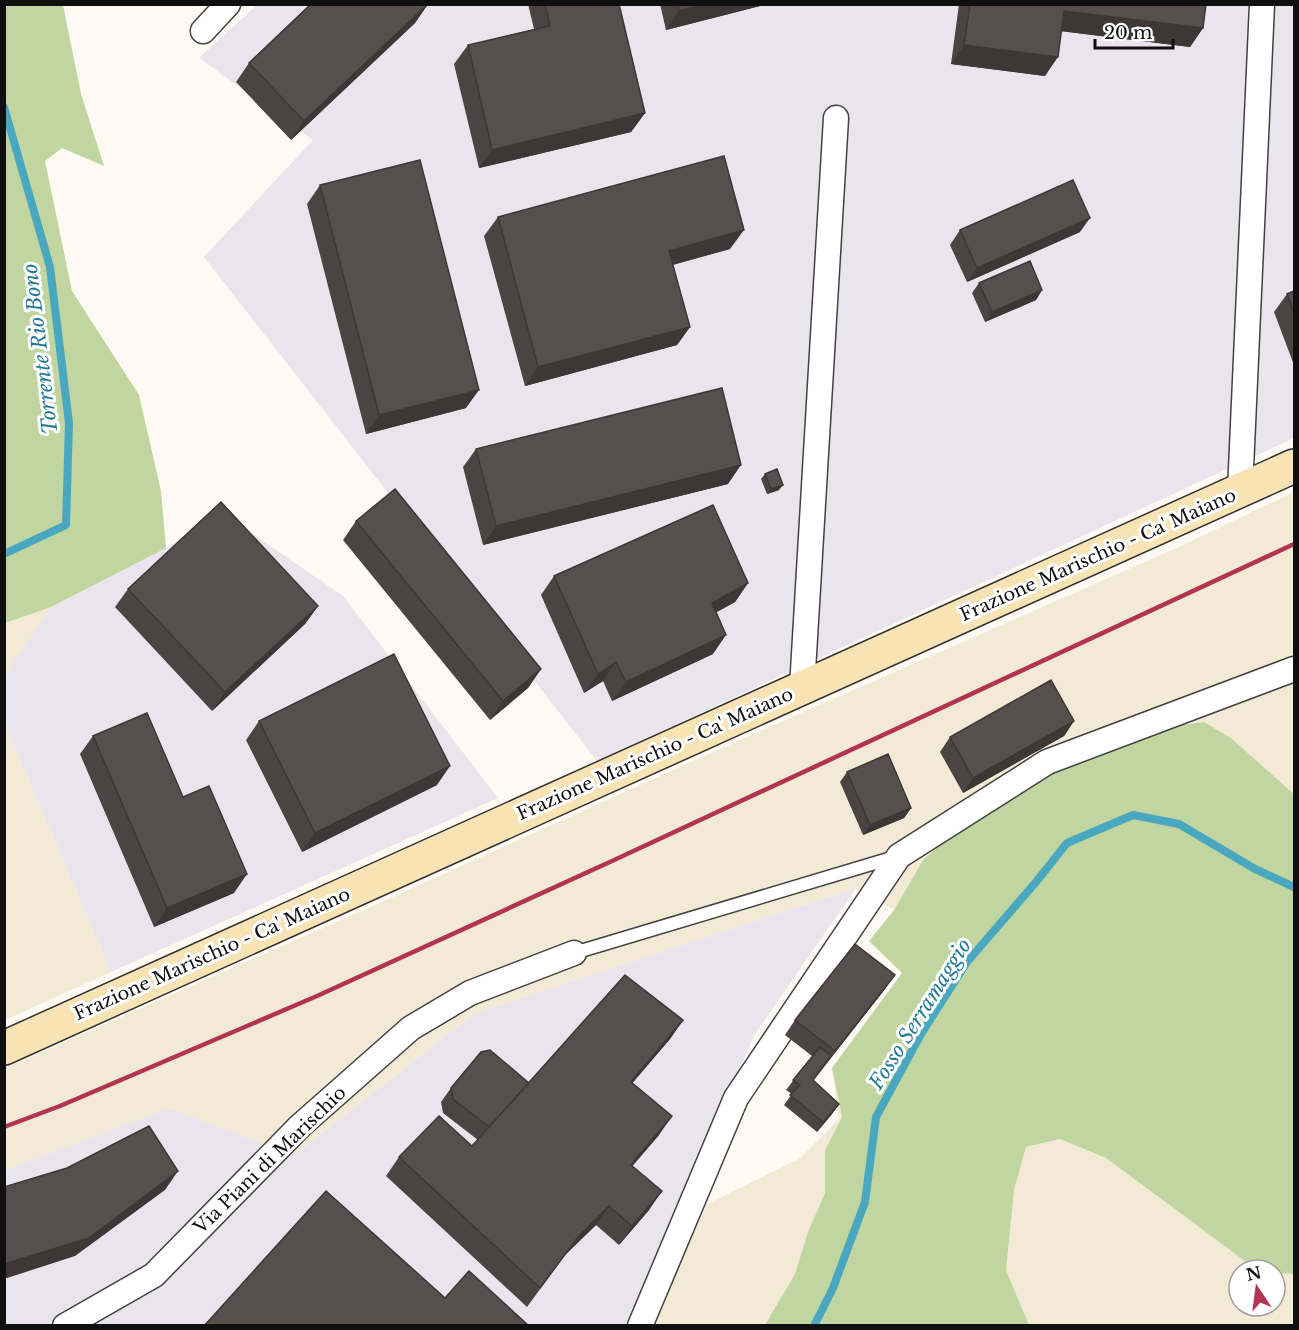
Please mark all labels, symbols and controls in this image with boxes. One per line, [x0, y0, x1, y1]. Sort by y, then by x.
scale bar [1095, 12, 1173, 50]
text: 20 m [1104, 22, 1152, 44]
water label: Torrente Rio Bono [18, 262, 62, 436]
street label: Frazione Marischio - Ca' Maiano [957, 484, 1239, 626]
street label: Frazione Marischio - Ca' Maiano [514, 683, 796, 825]
street label: Frazione Marischio - Ca' Maiano [71, 883, 353, 1025]
water label: Fosso Serramaggio [863, 934, 976, 1095]
street label: Via Piani di Marischio [189, 1082, 351, 1239]
north arrow [1227, 1258, 1287, 1318]
text: N [1244, 1262, 1263, 1285]

